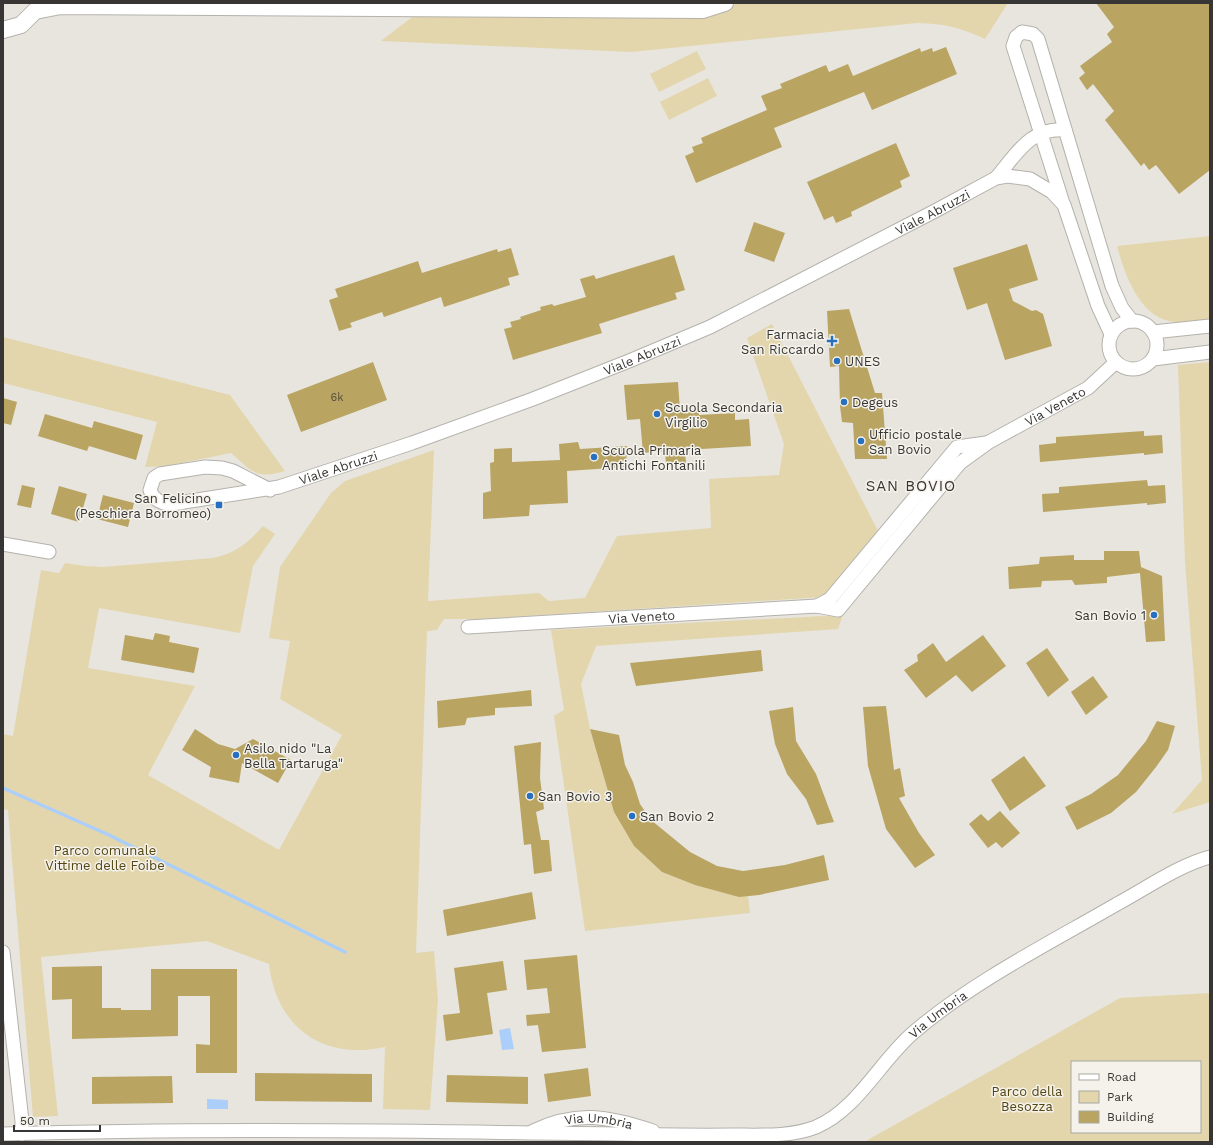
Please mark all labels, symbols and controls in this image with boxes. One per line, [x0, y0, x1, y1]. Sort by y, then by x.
street label: Viale Abruzzi [893, 187, 972, 238]
place label: Farmacia San Riccardo [741, 327, 825, 357]
street label: Viale Abruzzi [601, 333, 683, 378]
marker: Farmacia San Riccardo [827, 336, 837, 346]
place label: UNES [845, 354, 880, 369]
marker: UNES [832, 356, 842, 366]
street label: Via Veneto [1022, 384, 1088, 429]
house number: 6k [331, 391, 343, 404]
place label: Degeus [852, 395, 898, 410]
marker: Degeus [839, 397, 849, 407]
place label: Scuola Secondaria Virgilio [665, 400, 783, 430]
marker: Scuola Secondaria Virgilio [652, 409, 662, 419]
place label: Ufficio postale San Bovio [869, 427, 962, 457]
marker: Ufficio postale San Bovio [856, 436, 866, 446]
place label: Scuola Primaria Antichi Fontanili [602, 443, 705, 473]
street label: Viale Abruzzi [297, 448, 380, 488]
marker: Scuola Primaria Antichi Fontanili [589, 452, 599, 462]
district label: SAN BOVIO [866, 477, 956, 495]
place label: San Felicino (Peschiera Borromeo) [75, 491, 211, 521]
marker: San Felicino (Peschiera Borromeo) [214, 500, 224, 510]
street label: Via Veneto [608, 608, 676, 627]
place label: San Bovio 1 [1074, 608, 1146, 623]
marker: San Bovio 1 [1149, 610, 1159, 620]
place label: Asilo nido "La Bella Tartaruga" [244, 741, 343, 771]
marker: Asilo nido "La Bella Tartaruga" [231, 750, 241, 760]
place label: San Bovio 3 [538, 789, 612, 804]
marker: San Bovio 3 [525, 791, 535, 801]
place label: San Bovio 2 [640, 809, 714, 824]
marker: San Bovio 2 [627, 811, 637, 821]
park label: Parco comunale Vittime delle Foibe [45, 843, 165, 873]
street label: Via Umbria [906, 987, 970, 1041]
legend [1071, 1061, 1201, 1133]
text: Road [1107, 1070, 1136, 1084]
park label: Parco della Besozza [992, 1084, 1063, 1114]
text: Park [1107, 1090, 1133, 1104]
scale bar [14, 1107, 100, 1133]
street label: Via Umbria [563, 1110, 635, 1133]
text: Building [1107, 1110, 1154, 1124]
text: 50 m [20, 1114, 50, 1128]

